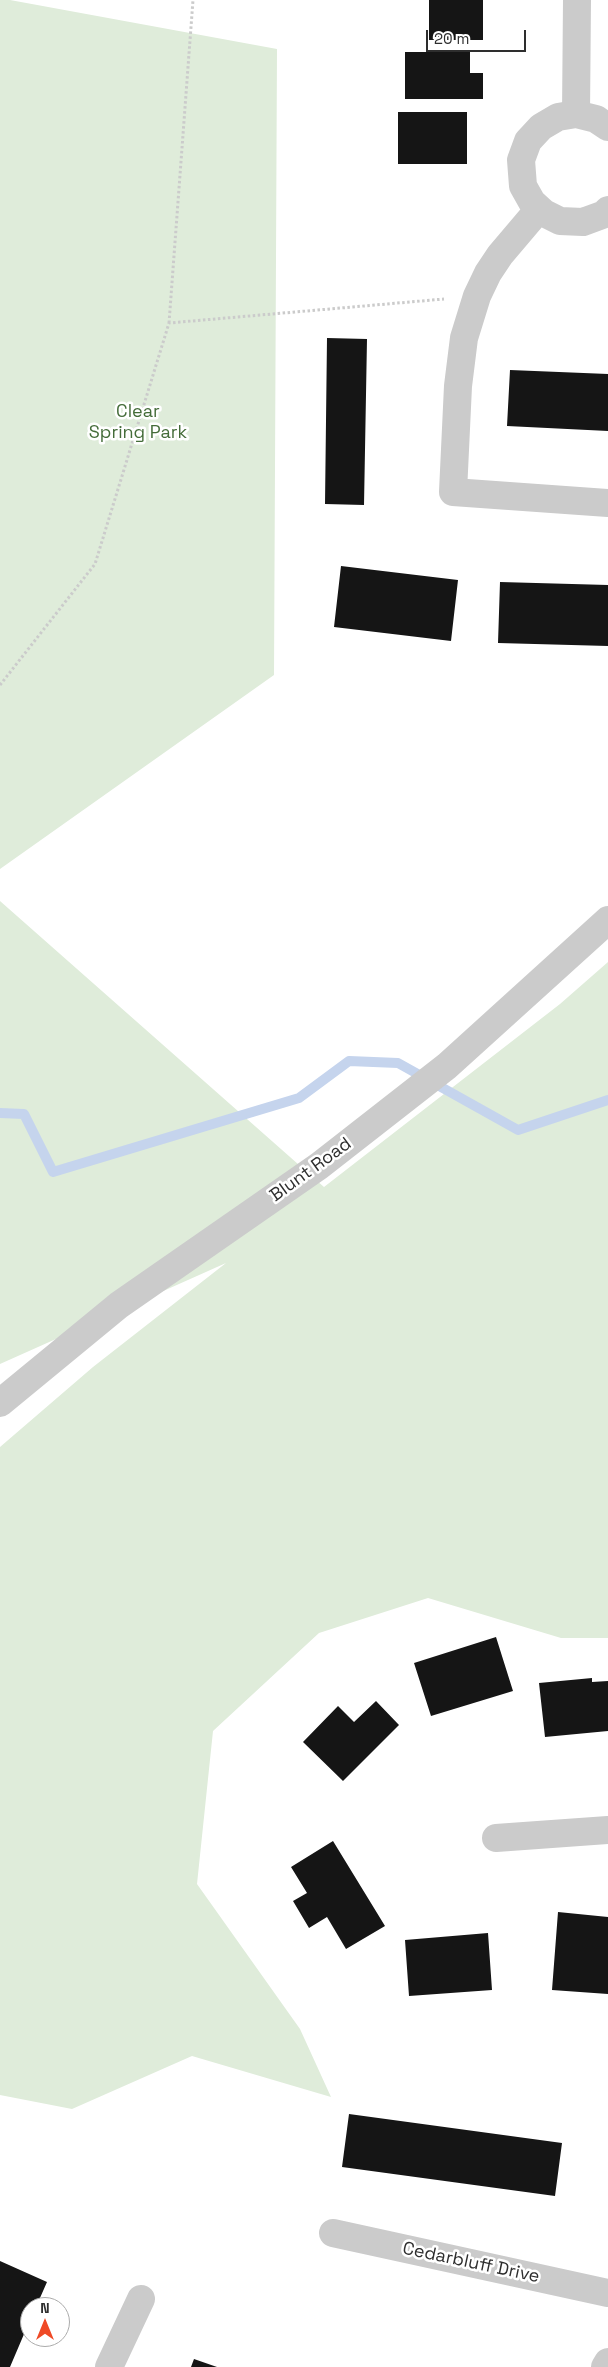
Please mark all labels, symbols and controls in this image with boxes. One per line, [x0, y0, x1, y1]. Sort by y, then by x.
scale bar [428, 20, 528, 52]
text: 20 m [434, 29, 469, 48]
park label: Clear Spring Park [89, 401, 187, 444]
street label: Blunt Road [266, 1133, 356, 1207]
street label: Cedarbluff Drive [401, 2238, 541, 2288]
north arrow [20, 2297, 70, 2347]
text: N [40, 2299, 50, 2317]

